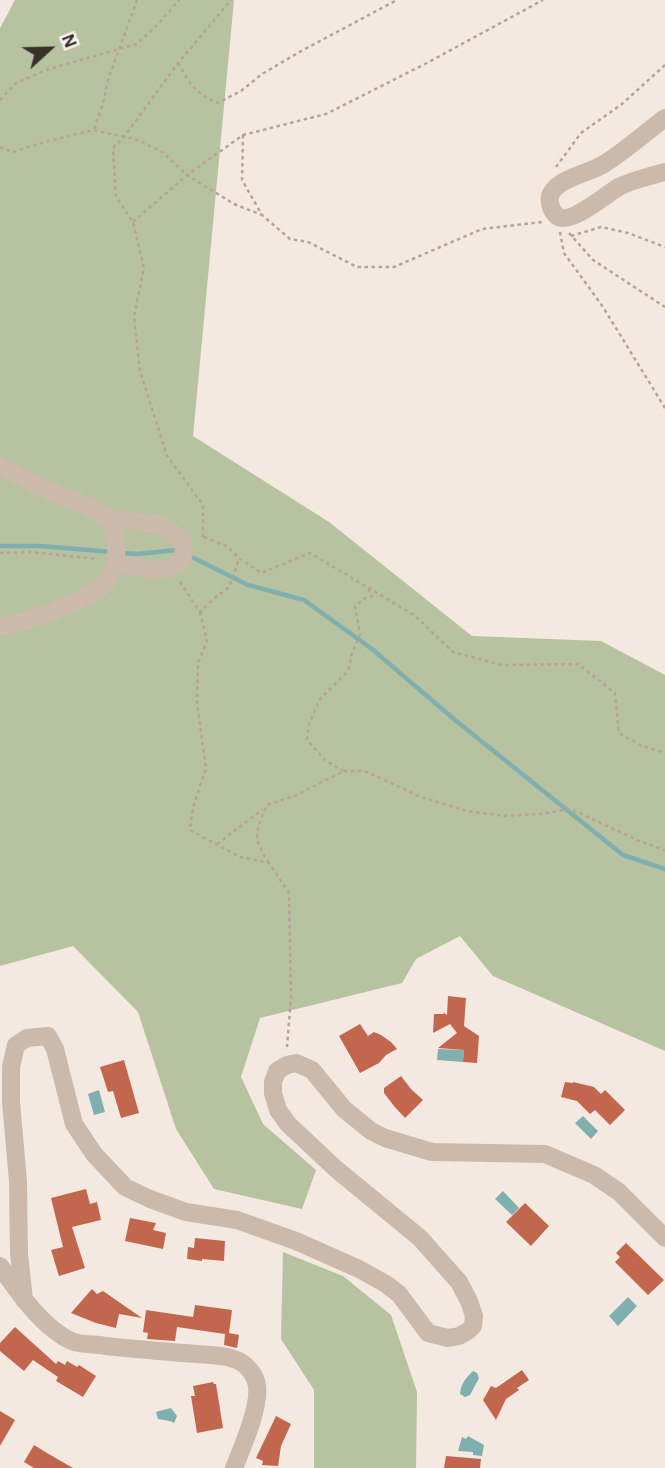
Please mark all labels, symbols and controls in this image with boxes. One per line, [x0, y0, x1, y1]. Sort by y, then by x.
north arrow [14, 14, 84, 84]
text: N [58, 31, 80, 51]

